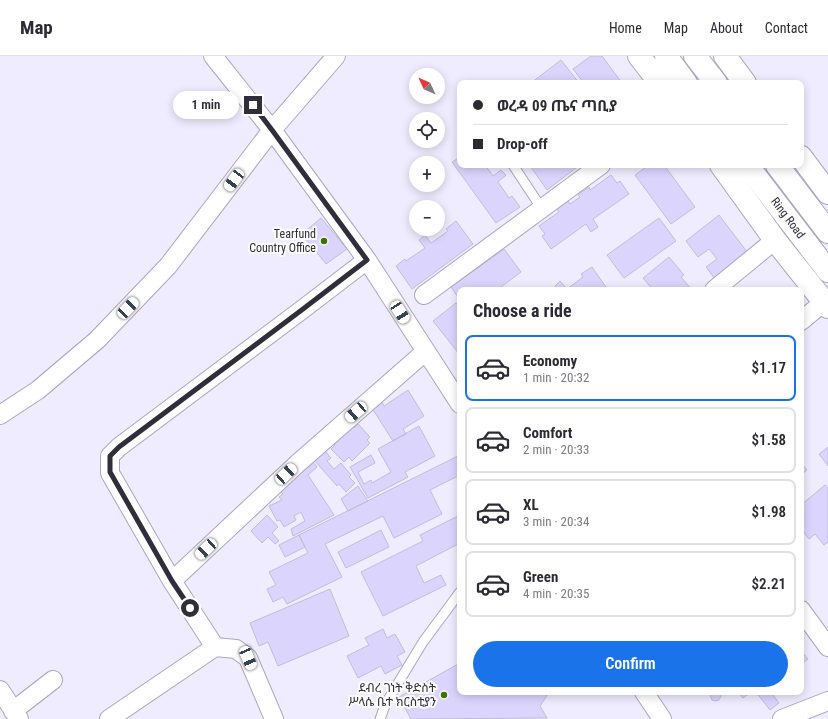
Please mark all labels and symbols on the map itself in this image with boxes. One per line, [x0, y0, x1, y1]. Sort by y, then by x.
north arrow [409, 68, 445, 104]
callout: 1 min [173, 91, 239, 119]
route end [244, 96, 262, 114]
car [222, 167, 246, 193]
street label: Ring Road [768, 195, 808, 241]
place label: Tearfund Country Office [249, 227, 316, 255]
marker: Tearfund Country Office [319, 236, 329, 246]
car [115, 295, 141, 321]
car [388, 299, 412, 325]
car [343, 400, 369, 424]
car [273, 461, 299, 487]
car [193, 536, 219, 562]
route start [181, 599, 199, 617]
car [238, 645, 258, 671]
place label: ደብረ ገነት ቅድስት ሥላሴ ቤተ ክርስቲያን [348, 681, 437, 709]
marker: ደብረ ገነት ቅድስት ሥላሴ ቤተ ክርስቲያን [439, 690, 449, 700]

